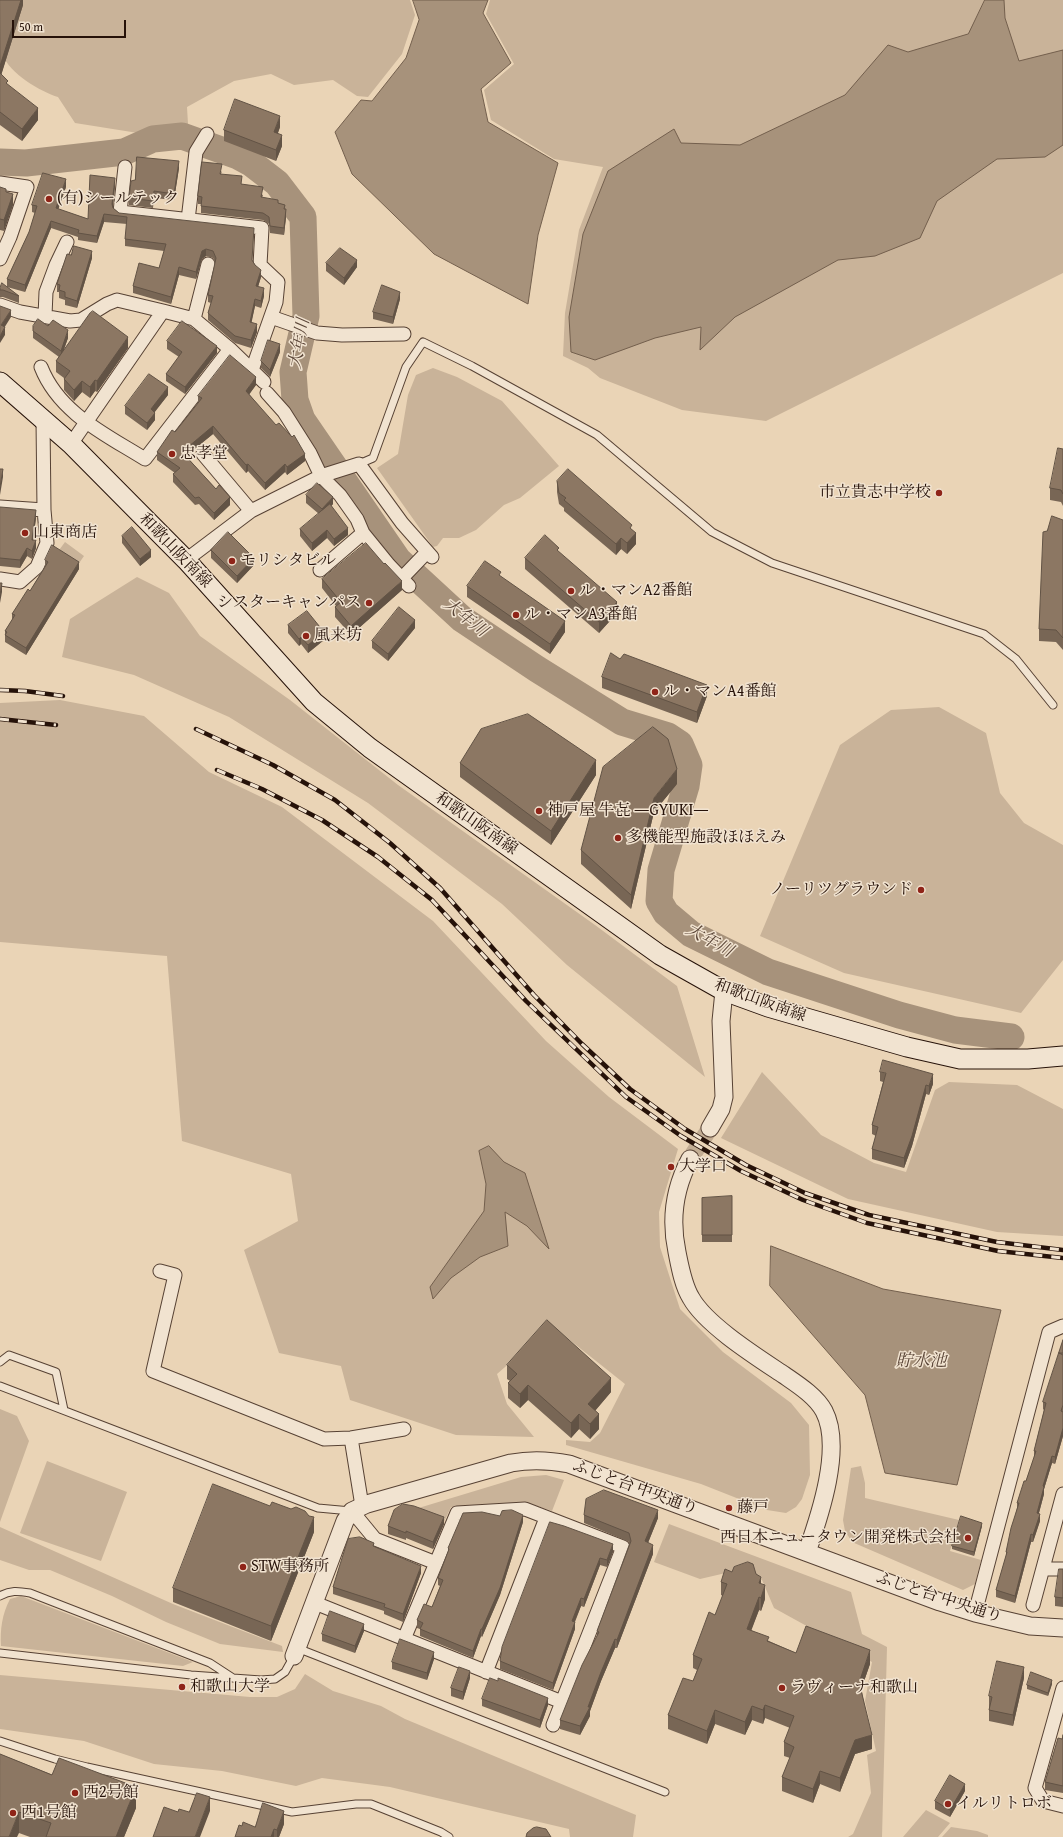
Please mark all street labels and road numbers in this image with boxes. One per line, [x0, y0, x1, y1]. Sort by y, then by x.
street label: 和歌山阪南線 [135, 510, 215, 592]
street label: 和歌山阪南線 [431, 789, 521, 859]
street label: 和歌山阪南線 [712, 976, 808, 1026]
street label: ふじと台 中央通り [570, 1456, 700, 1520]
street label: ふじと台 中央通り [873, 1569, 1005, 1627]

